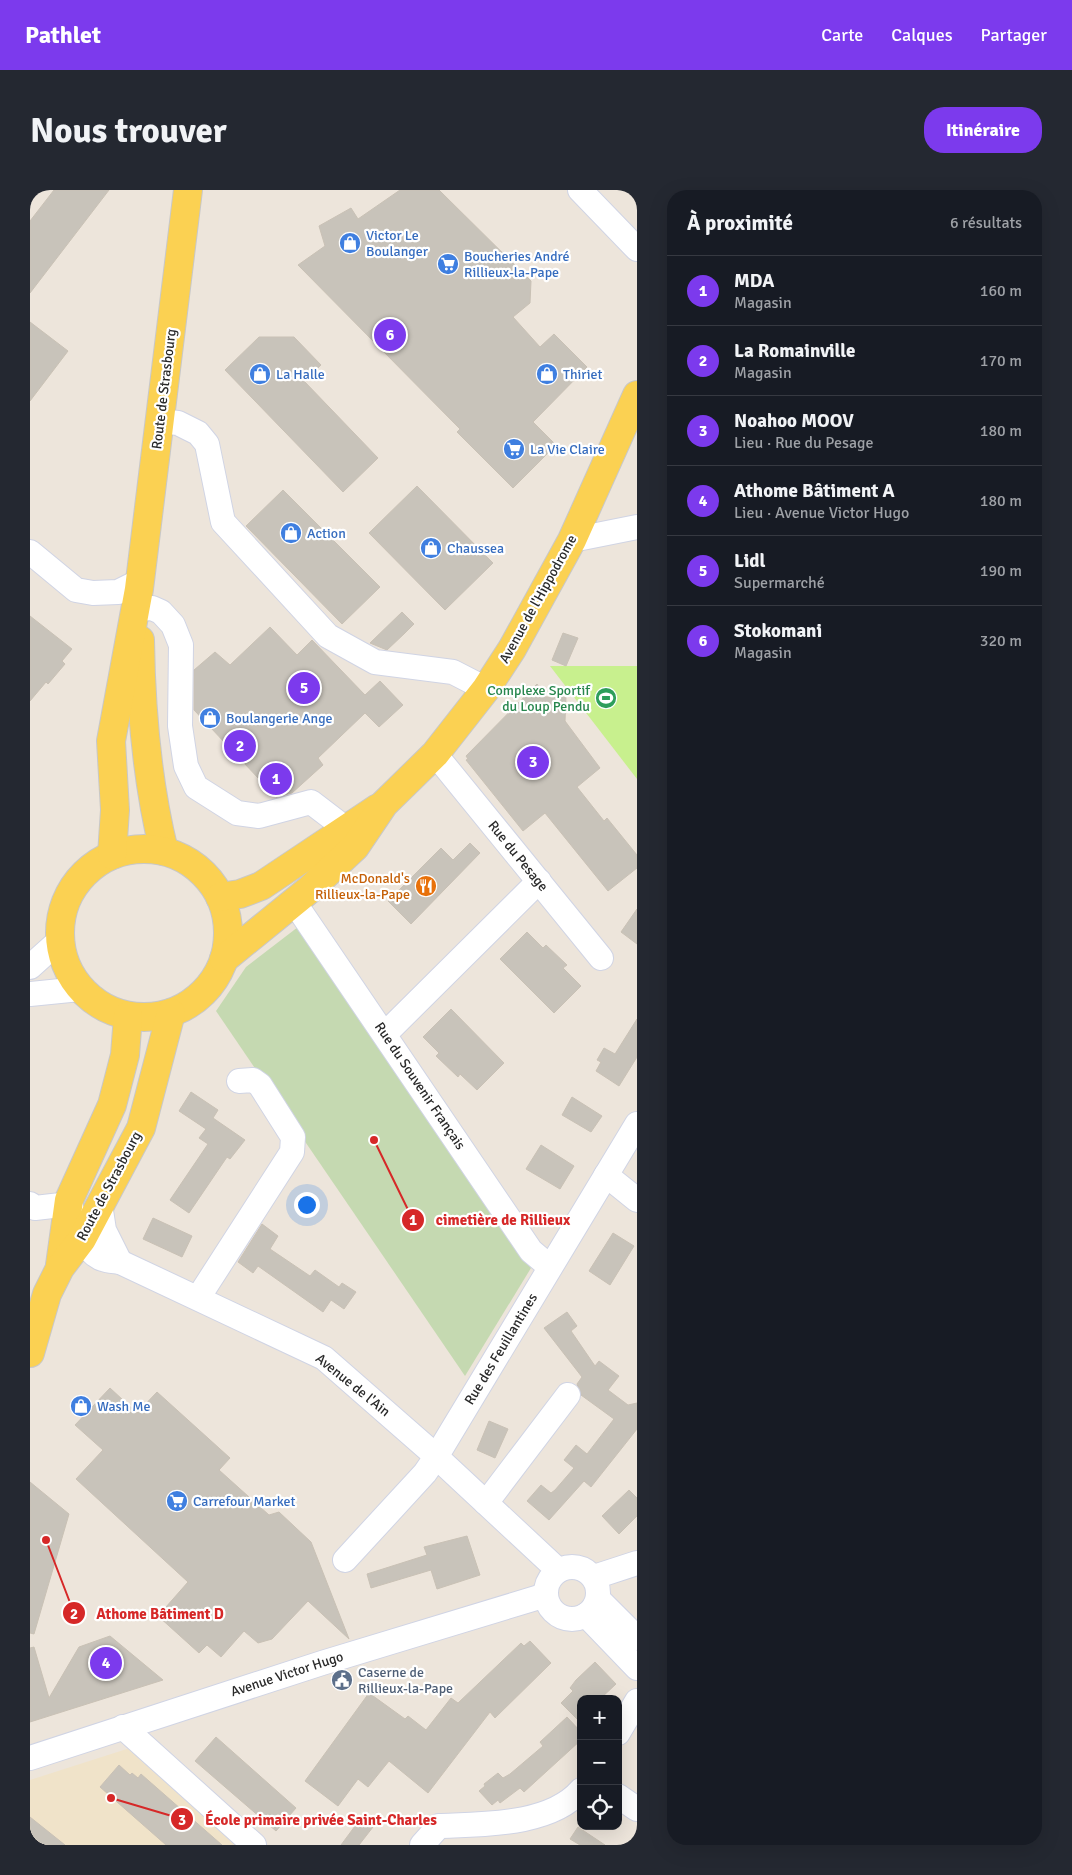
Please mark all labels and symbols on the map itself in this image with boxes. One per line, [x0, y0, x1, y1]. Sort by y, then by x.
place label: Victor Le Boulanger [366, 227, 429, 260]
shop icon: Victor Le Boulanger [338, 231, 362, 255]
place label: Boucheries André Rillieux-la-Pape [464, 248, 570, 281]
supermarket icon: Boucheries André Rillieux-la-Pape [436, 252, 460, 276]
pin: 6 [374, 316, 406, 354]
street label: Route de Strasbourg [148, 328, 180, 450]
shop icon: La Halle [248, 362, 272, 386]
shop icon: Thiriet [535, 362, 559, 386]
place label: La Halle [276, 366, 325, 383]
place label: Thiriet [563, 366, 602, 383]
supermarket icon: La Vie Claire [502, 437, 526, 461]
place label: La Vie Claire [530, 441, 605, 458]
shop icon: Action [279, 521, 303, 545]
place label: Action [307, 525, 346, 542]
street label: Avenue de l'Hippodrome [496, 532, 580, 666]
shop icon: Chaussea [419, 536, 443, 560]
place label: Chaussea [447, 540, 504, 557]
pin: 5 [288, 669, 320, 707]
place label: Complexe Sportif du Loup Pendu [487, 682, 591, 715]
sports icon: Complexe Sportif du Loup Pendu [594, 686, 618, 710]
shop icon: Boulangerie Ange [198, 706, 222, 730]
place label: Boulangerie Ange [226, 710, 333, 727]
pin: 2 [224, 727, 256, 765]
pin: 3 [517, 743, 549, 781]
pin: 1 [260, 760, 292, 798]
street label: Rue du Pesage [484, 817, 552, 895]
place label: McDonald's Rillieux-la-Pape [315, 870, 410, 903]
restaurant icon: McDonald's Rillieux-la-Pape [414, 874, 438, 898]
street label: Rue du Souvenir Français [371, 1019, 469, 1153]
street label: Route de Strasbourg [73, 1128, 145, 1244]
your location [294, 1192, 320, 1218]
callout: cimetière de Rillieux [400, 1205, 580, 1235]
text: 1 [409, 1211, 417, 1229]
text: cimetière de Rillieux [436, 1211, 571, 1229]
street label: Rue des Feuillantines [461, 1290, 541, 1408]
street label: Avenue de l'Ain [312, 1350, 394, 1420]
shop icon: Wash Me [69, 1394, 93, 1418]
place label: Wash Me [97, 1398, 151, 1415]
supermarket icon: Carrefour Market [165, 1489, 189, 1513]
place label: Carrefour Market [193, 1493, 296, 1510]
callout: Athome Bâtiment D [61, 1598, 233, 1628]
text: 2 [70, 1605, 78, 1623]
text: Athome Bâtiment D [96, 1605, 224, 1623]
pin: 4 [90, 1644, 122, 1682]
street label: Avenue Victor Hugo [229, 1648, 345, 1700]
place label: Caserne de Rillieux-la-Pape [358, 1664, 453, 1697]
public building icon: Caserne de Rillieux-la-Pape [330, 1668, 354, 1692]
callout: École primaire privée Saint-Charles [170, 1804, 447, 1834]
text: École primaire privée Saint-Charles [205, 1810, 437, 1829]
text: 3 [178, 1811, 186, 1829]

